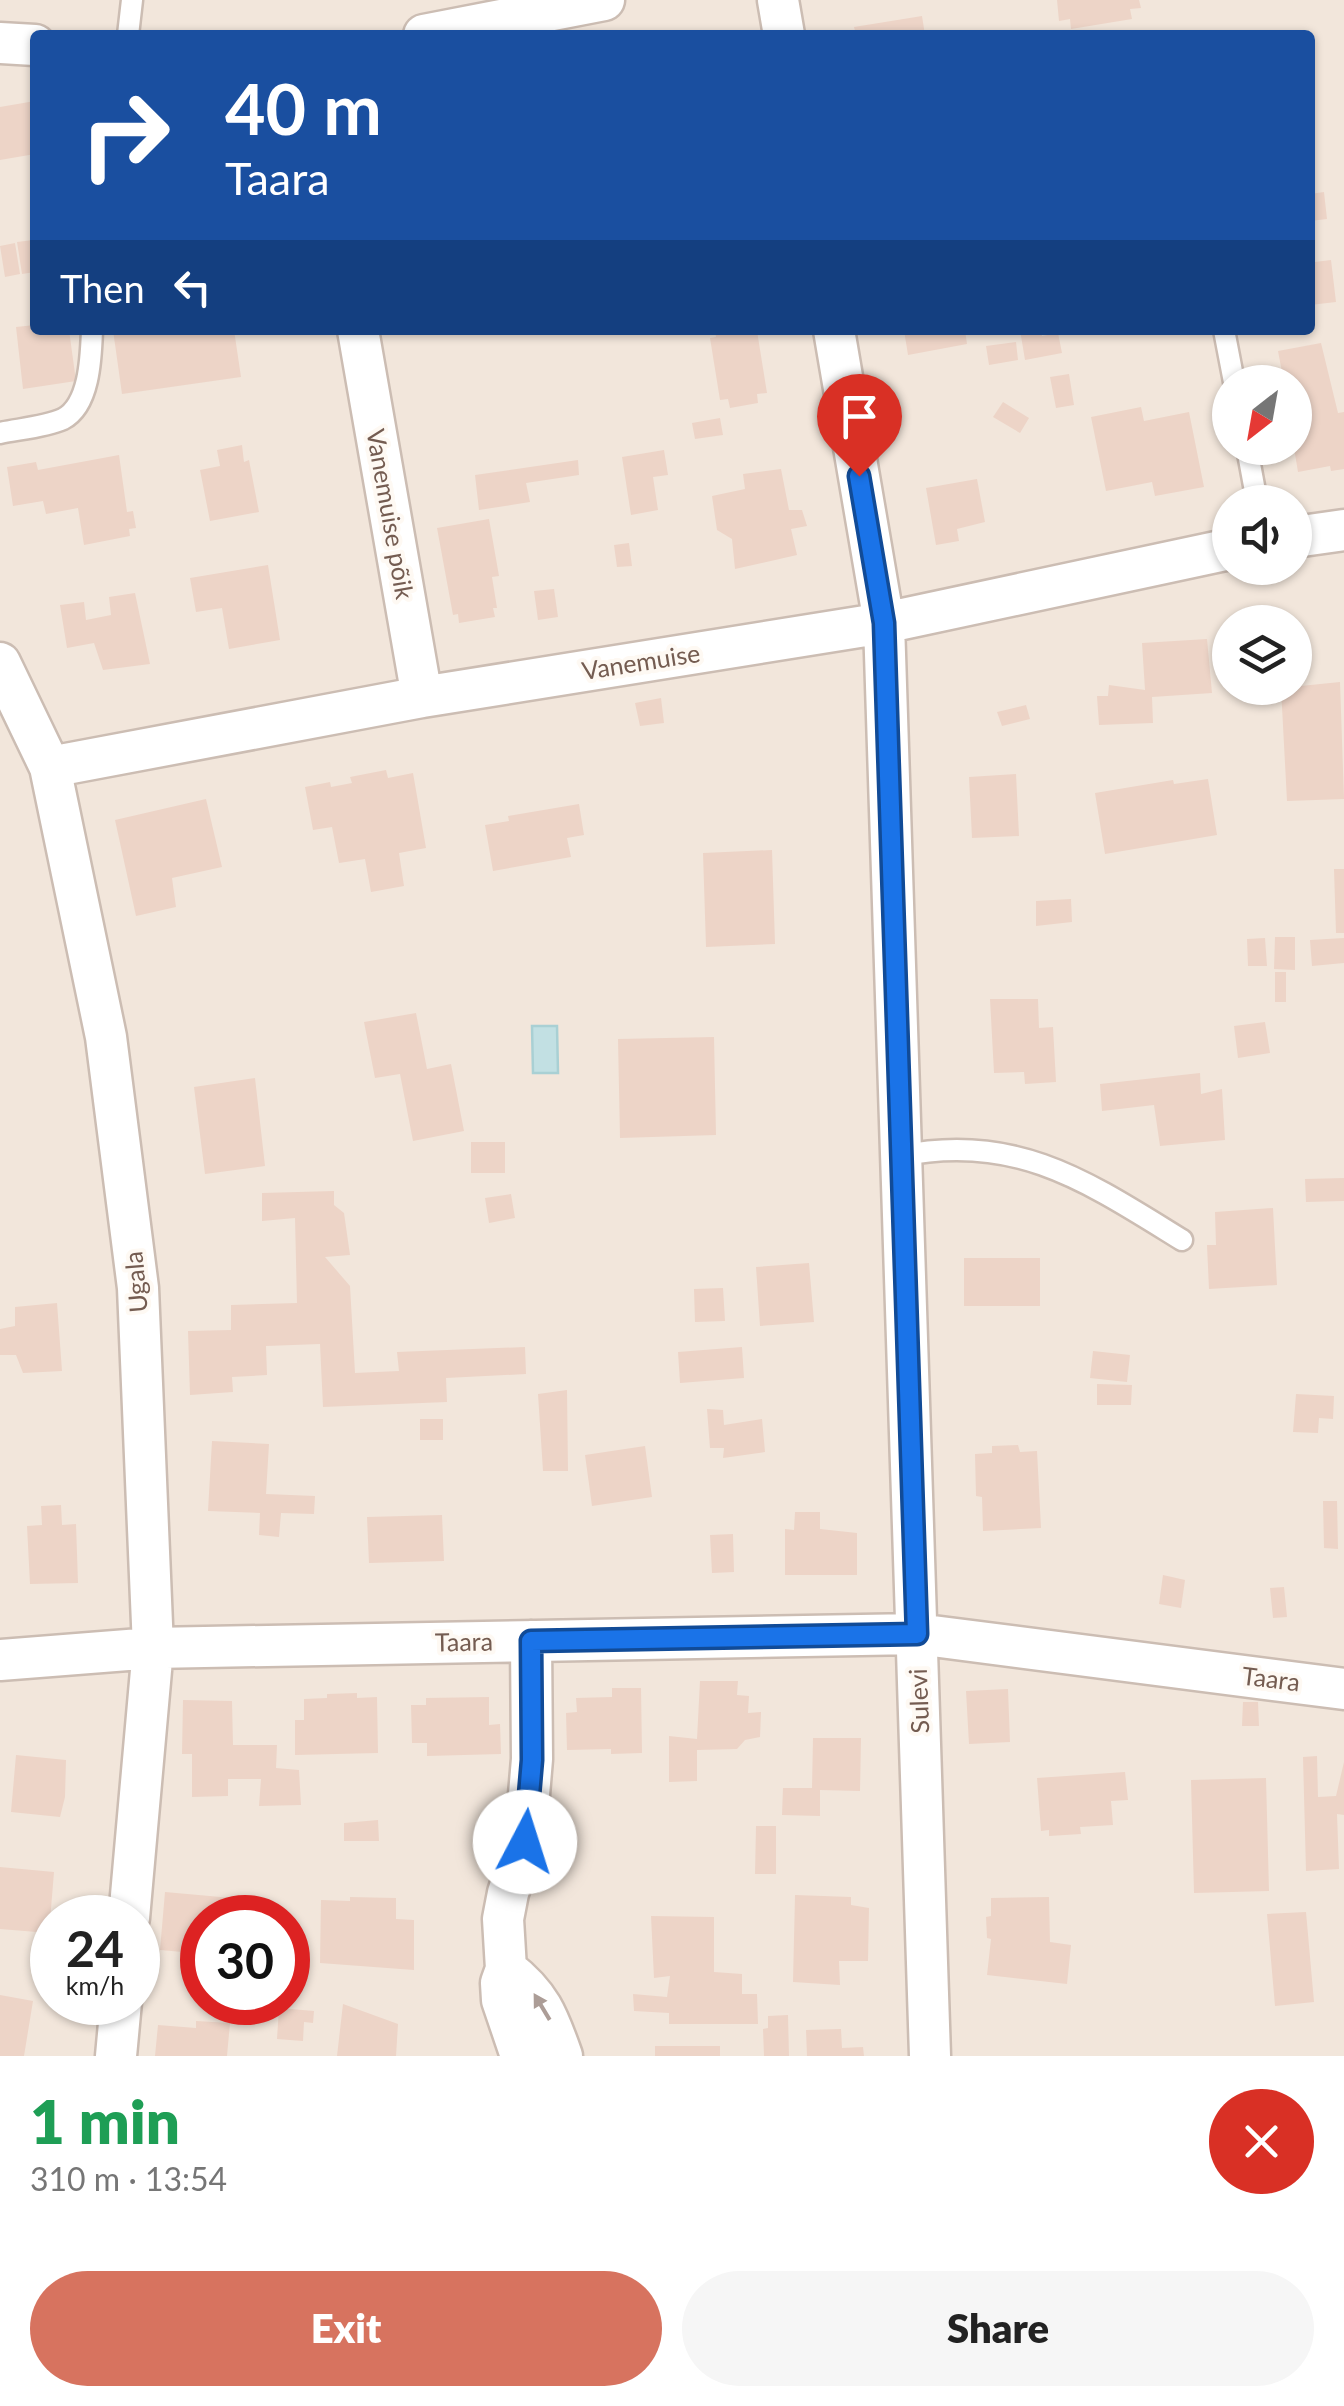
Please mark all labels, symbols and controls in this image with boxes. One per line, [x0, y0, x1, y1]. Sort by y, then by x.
text: 40 m [225, 66, 382, 150]
icon: right [60, 70, 190, 200]
text: Taara [225, 151, 330, 205]
icon: left [165, 260, 220, 315]
text: Then [60, 265, 145, 311]
north arrow [1212, 365, 1312, 465]
map controls [1212, 365, 1312, 705]
pin [817, 374, 902, 477]
icon: arrive [832, 389, 887, 444]
street label: Vanemuise põik [361, 426, 421, 602]
button: sound [1212, 485, 1312, 585]
button: layers [1212, 605, 1312, 705]
street label: Vanemuise [580, 637, 702, 685]
street label: Ugala [117, 1250, 153, 1314]
street label: Taara [435, 1625, 493, 1657]
street label: Taara [1240, 1660, 1302, 1696]
street label: Sulevi [902, 1668, 934, 1734]
position arrow [473, 1790, 577, 1894]
speed limit sign: 30 [180, 1895, 310, 2025]
text: 24 [66, 1918, 124, 1978]
text: km/h [66, 1970, 124, 2000]
one-way arrow [533, 1993, 551, 2021]
text: 1 min [30, 2085, 180, 2157]
button: close [1209, 2089, 1314, 2194]
text: 310 m · 13:54 [30, 2159, 227, 2198]
button: Exit [30, 2271, 662, 2386]
button: Share [682, 2271, 1314, 2386]

